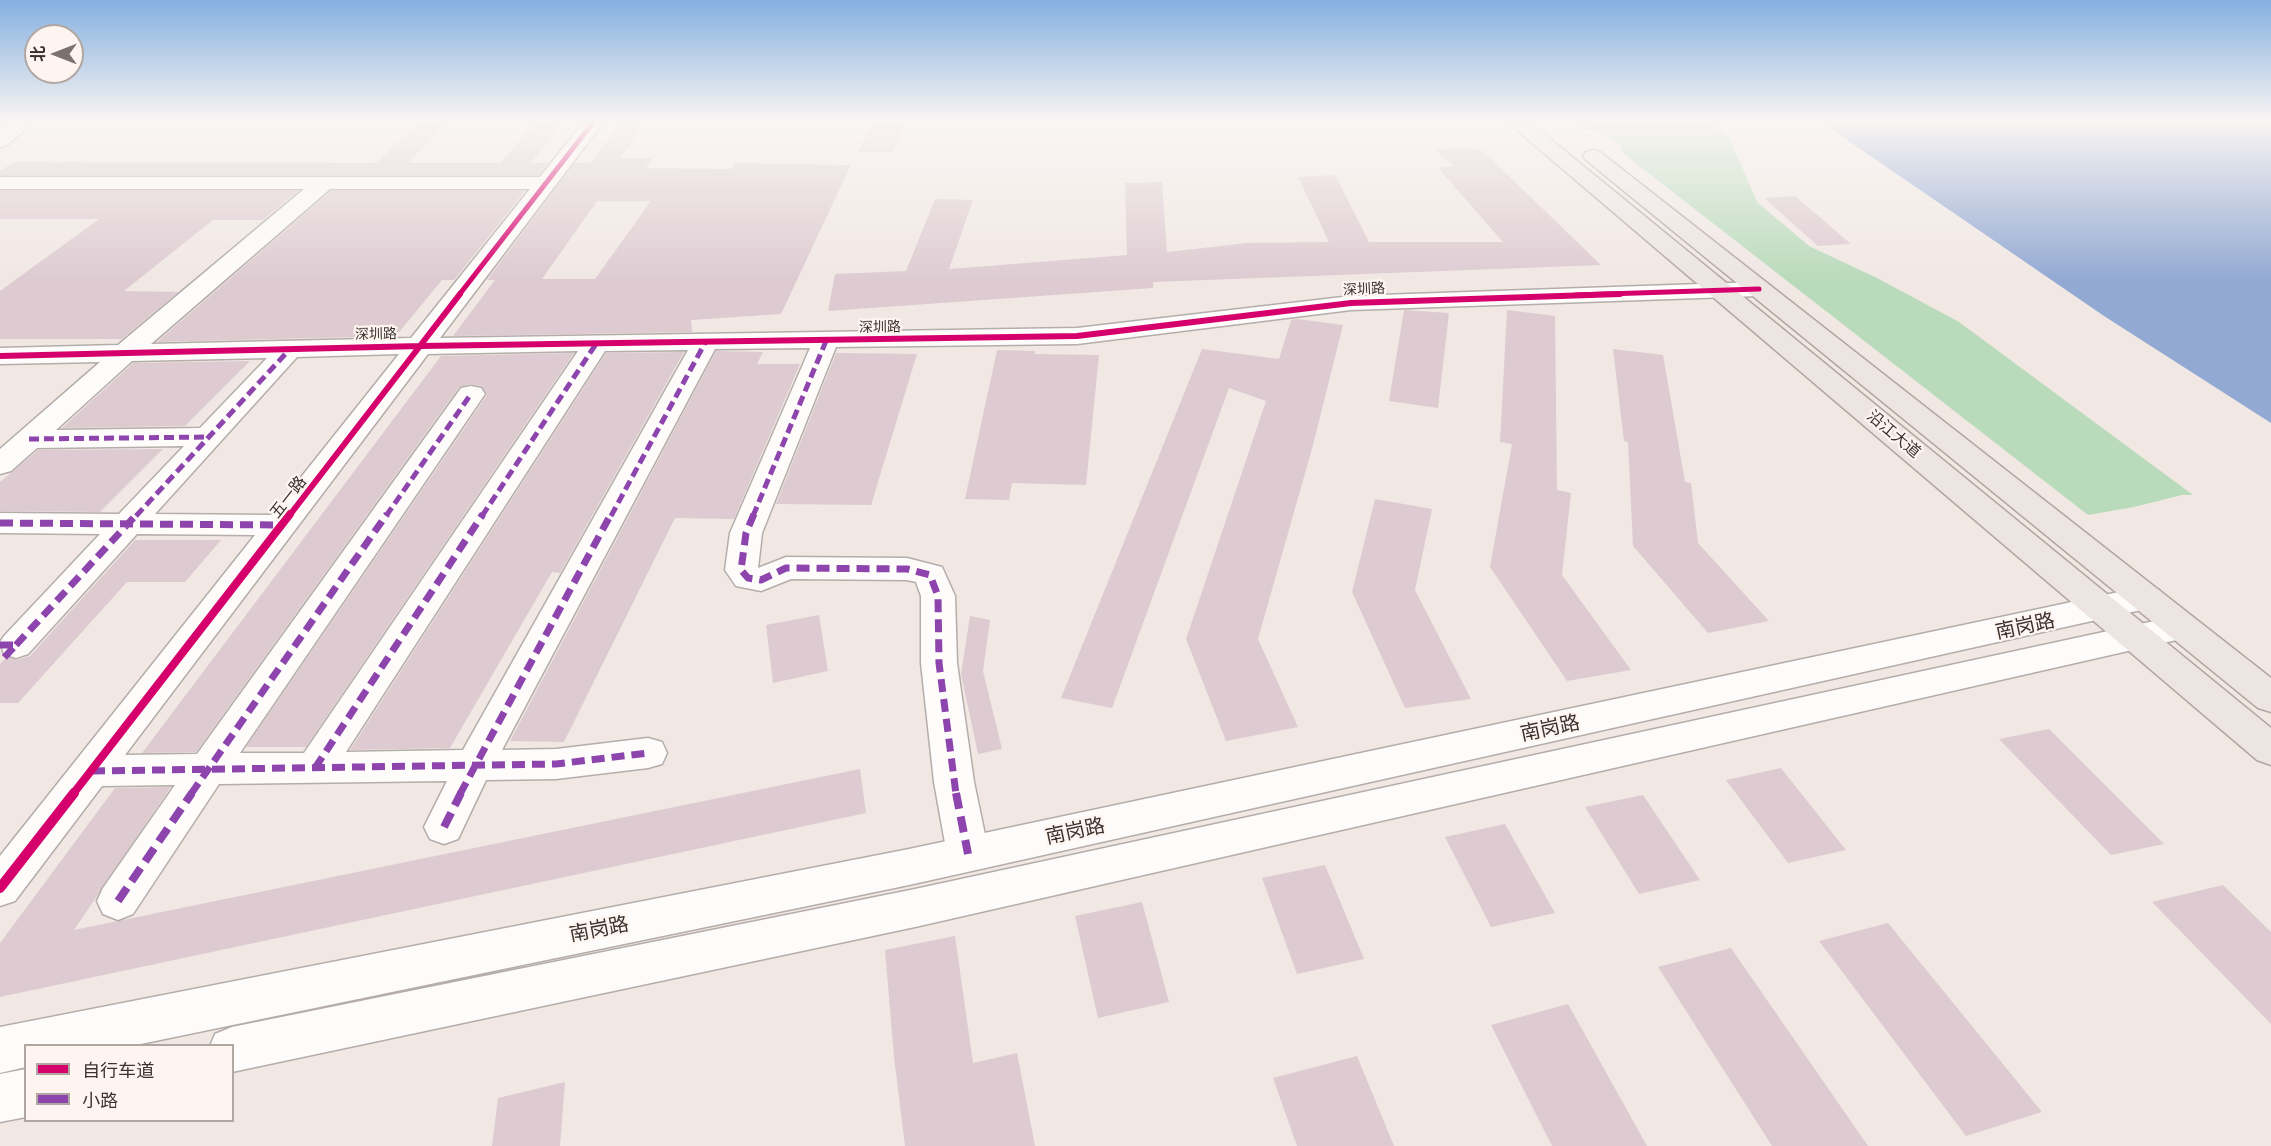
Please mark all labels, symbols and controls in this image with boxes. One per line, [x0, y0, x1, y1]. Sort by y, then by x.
north arrow [24, 24, 84, 84]
text: 北 [28, 46, 47, 62]
street label: 深圳路 [1343, 280, 1385, 298]
street label: 深圳路 [859, 318, 901, 336]
street label: 深圳路 [355, 325, 397, 343]
street label: 沿江大道 [1863, 406, 1925, 462]
street label: 五一路 [266, 472, 310, 522]
street label: 南岗路 [1993, 608, 2057, 644]
street label: 南岗路 [1518, 710, 1582, 746]
street label: 南岗路 [1043, 813, 1107, 849]
street label: 南岗路 [567, 911, 631, 947]
legend [24, 1044, 234, 1122]
text: 自行车道 [82, 1059, 154, 1081]
text: 小路 [82, 1089, 118, 1111]

